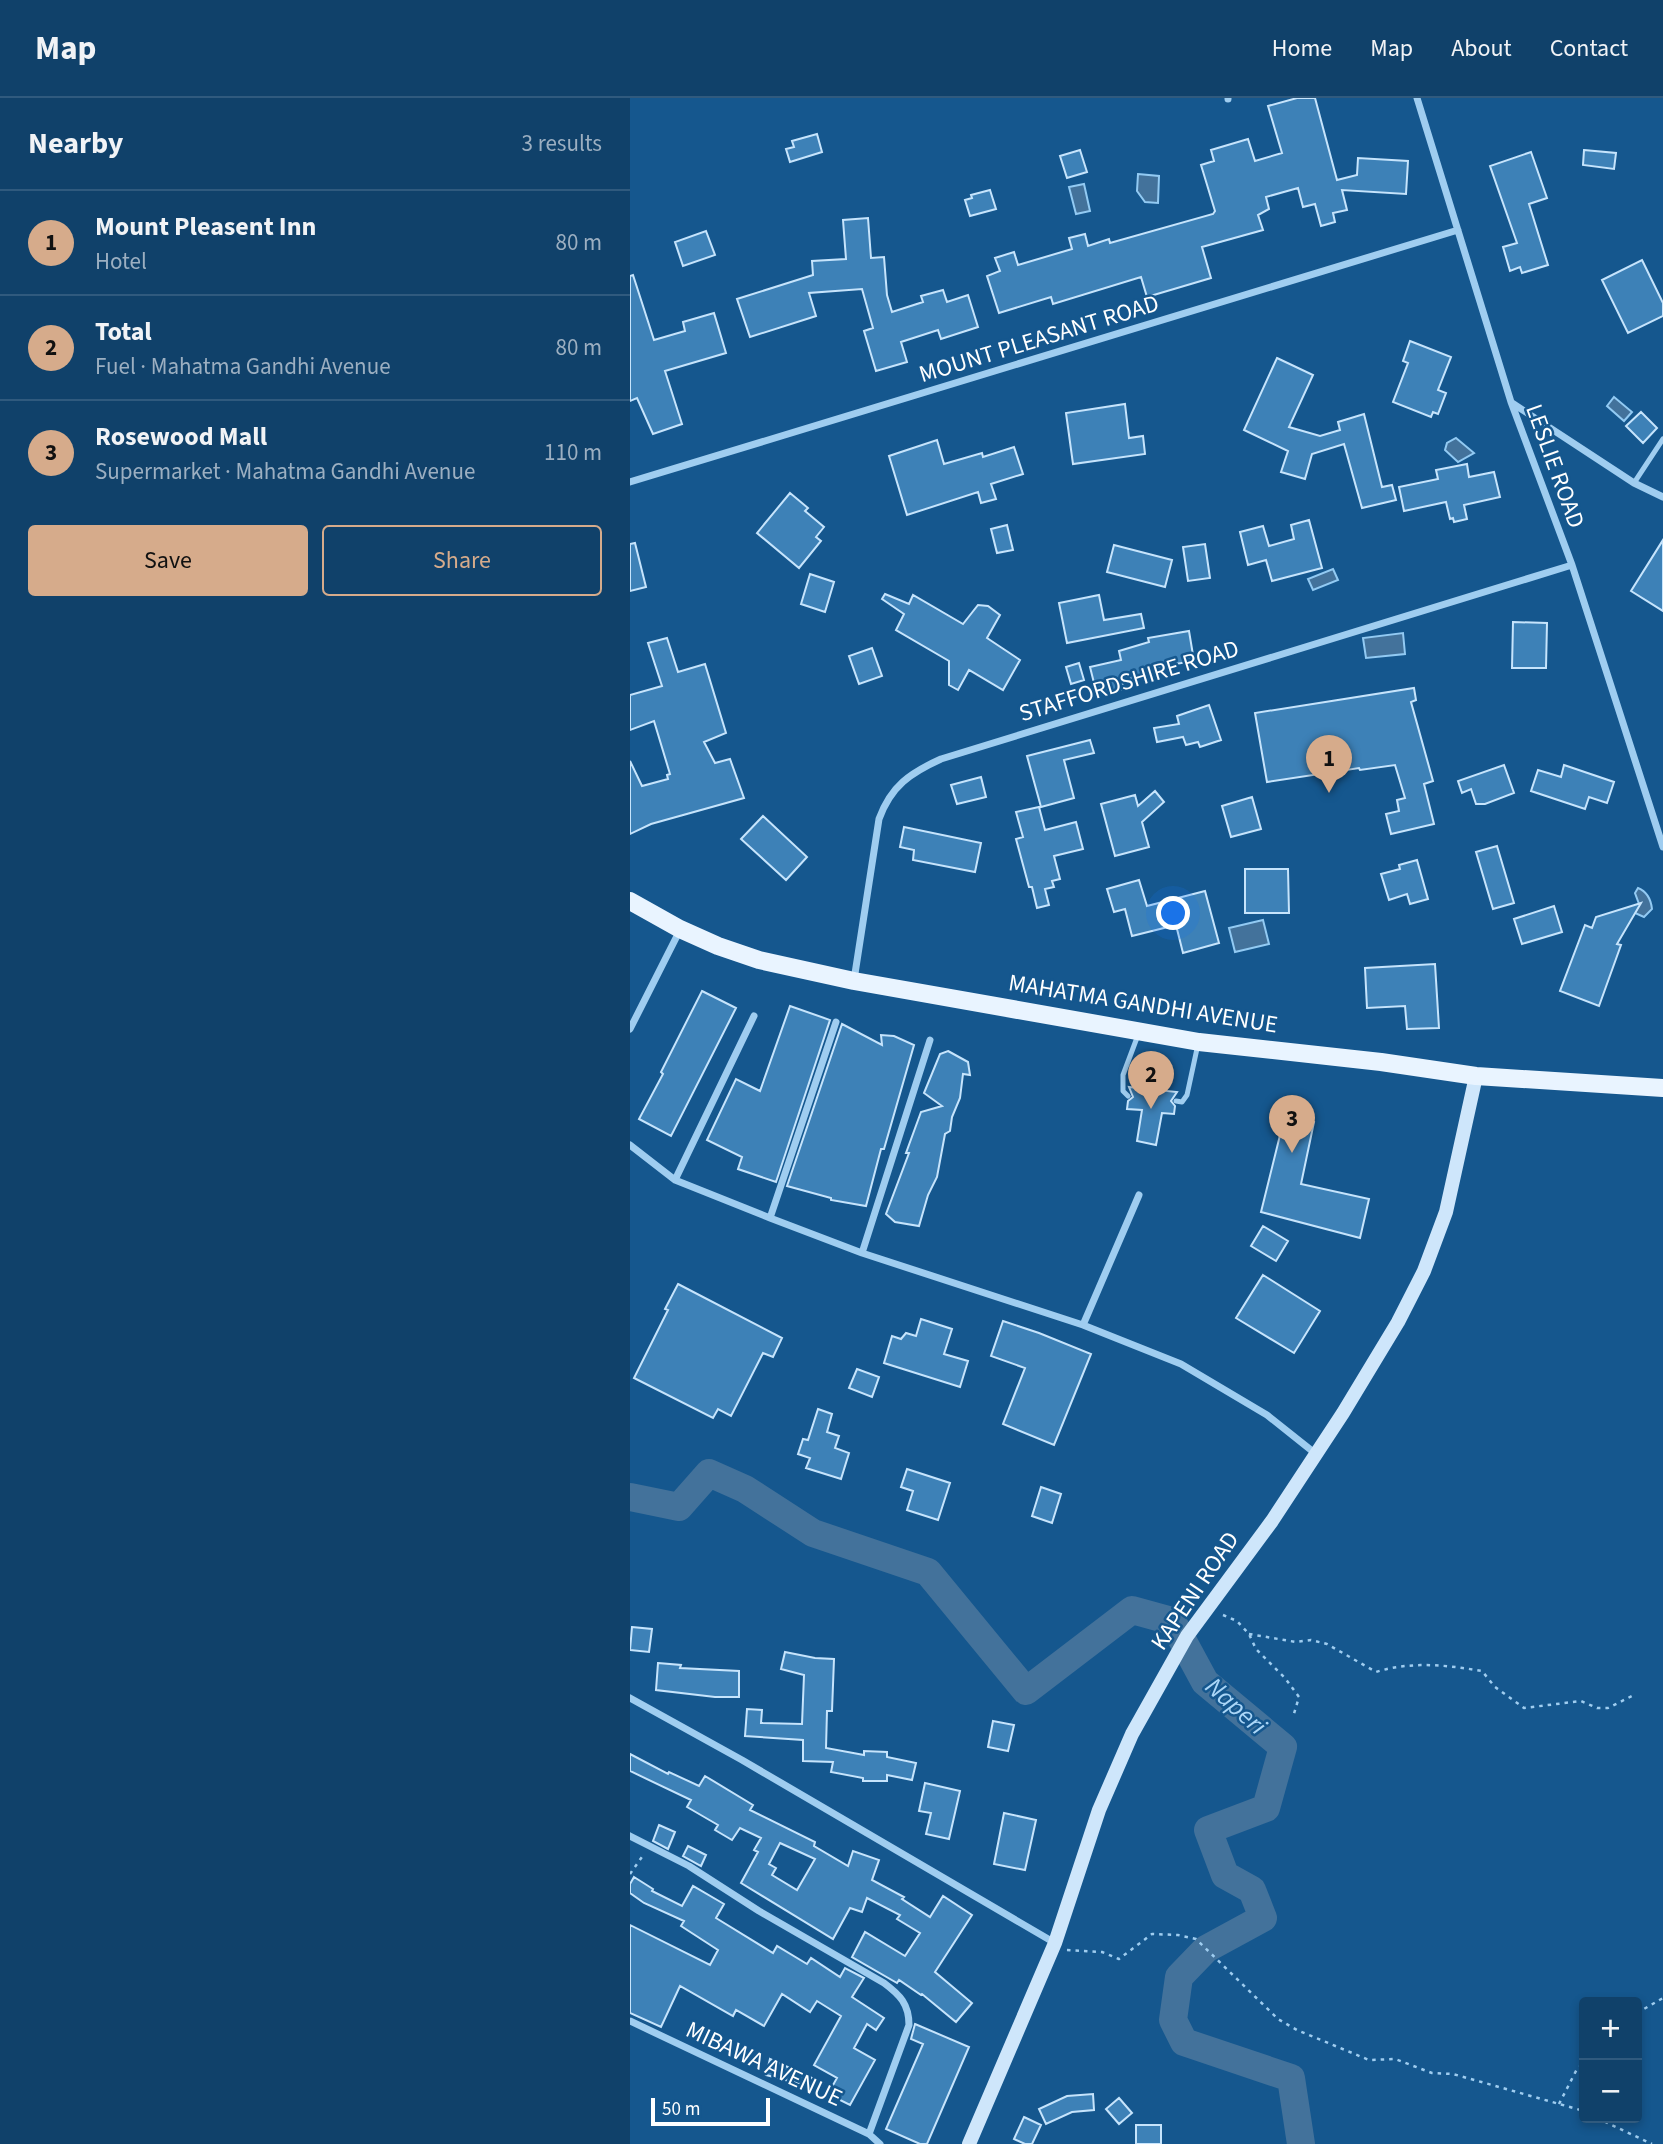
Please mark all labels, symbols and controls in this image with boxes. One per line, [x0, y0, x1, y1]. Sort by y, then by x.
text: Map [35, 25, 96, 72]
text: Home [1272, 31, 1332, 66]
text: Map [1370, 31, 1413, 66]
text: About [1451, 31, 1512, 66]
text: Contact [1550, 31, 1628, 66]
text: Nearby [28, 122, 123, 165]
text: 3 results [522, 127, 602, 160]
text: Mount Pleasent Inn [95, 208, 316, 245]
text: 1 [45, 226, 57, 259]
text: 80 m [555, 226, 602, 259]
text: Hotel [95, 245, 147, 278]
street label: MOUNT PLEASANT ROAD [915, 286, 1163, 392]
text: Total [95, 313, 152, 350]
text: 2 [45, 331, 57, 364]
text: 80 m [555, 331, 602, 364]
text: Fuel · Mahatma Gandhi Avenue [95, 350, 391, 383]
street label: LESLIE ROAD [1516, 399, 1594, 533]
text: Rosewood Mall [95, 418, 267, 455]
text: 3 [45, 436, 57, 469]
text: 110 m [544, 436, 602, 469]
text: Supermarket · Mahatma Gandhi Avenue [95, 455, 475, 488]
button: Save [28, 525, 308, 596]
button: Share [322, 525, 602, 596]
street label: STAFFORDSHIRE ROAD [1015, 631, 1243, 731]
pin: 1 [1306, 735, 1352, 793]
your location [1156, 896, 1190, 930]
street label: MAHATMA GANDHI AVENUE [1006, 965, 1280, 1043]
pin: 2 [1128, 1051, 1174, 1109]
pin: 3 [1269, 1095, 1315, 1153]
street label: KAPENI ROAD [1142, 1525, 1248, 1657]
water label: Naperi [1197, 1668, 1276, 1744]
map controls [1579, 1997, 1642, 2123]
button: + [1579, 1997, 1642, 2060]
street label: MIBAWA AVENUE [680, 2012, 848, 2116]
button: − [1579, 2060, 1642, 2123]
scale bar [651, 2095, 770, 2127]
text: 50 m [662, 2096, 700, 2123]

